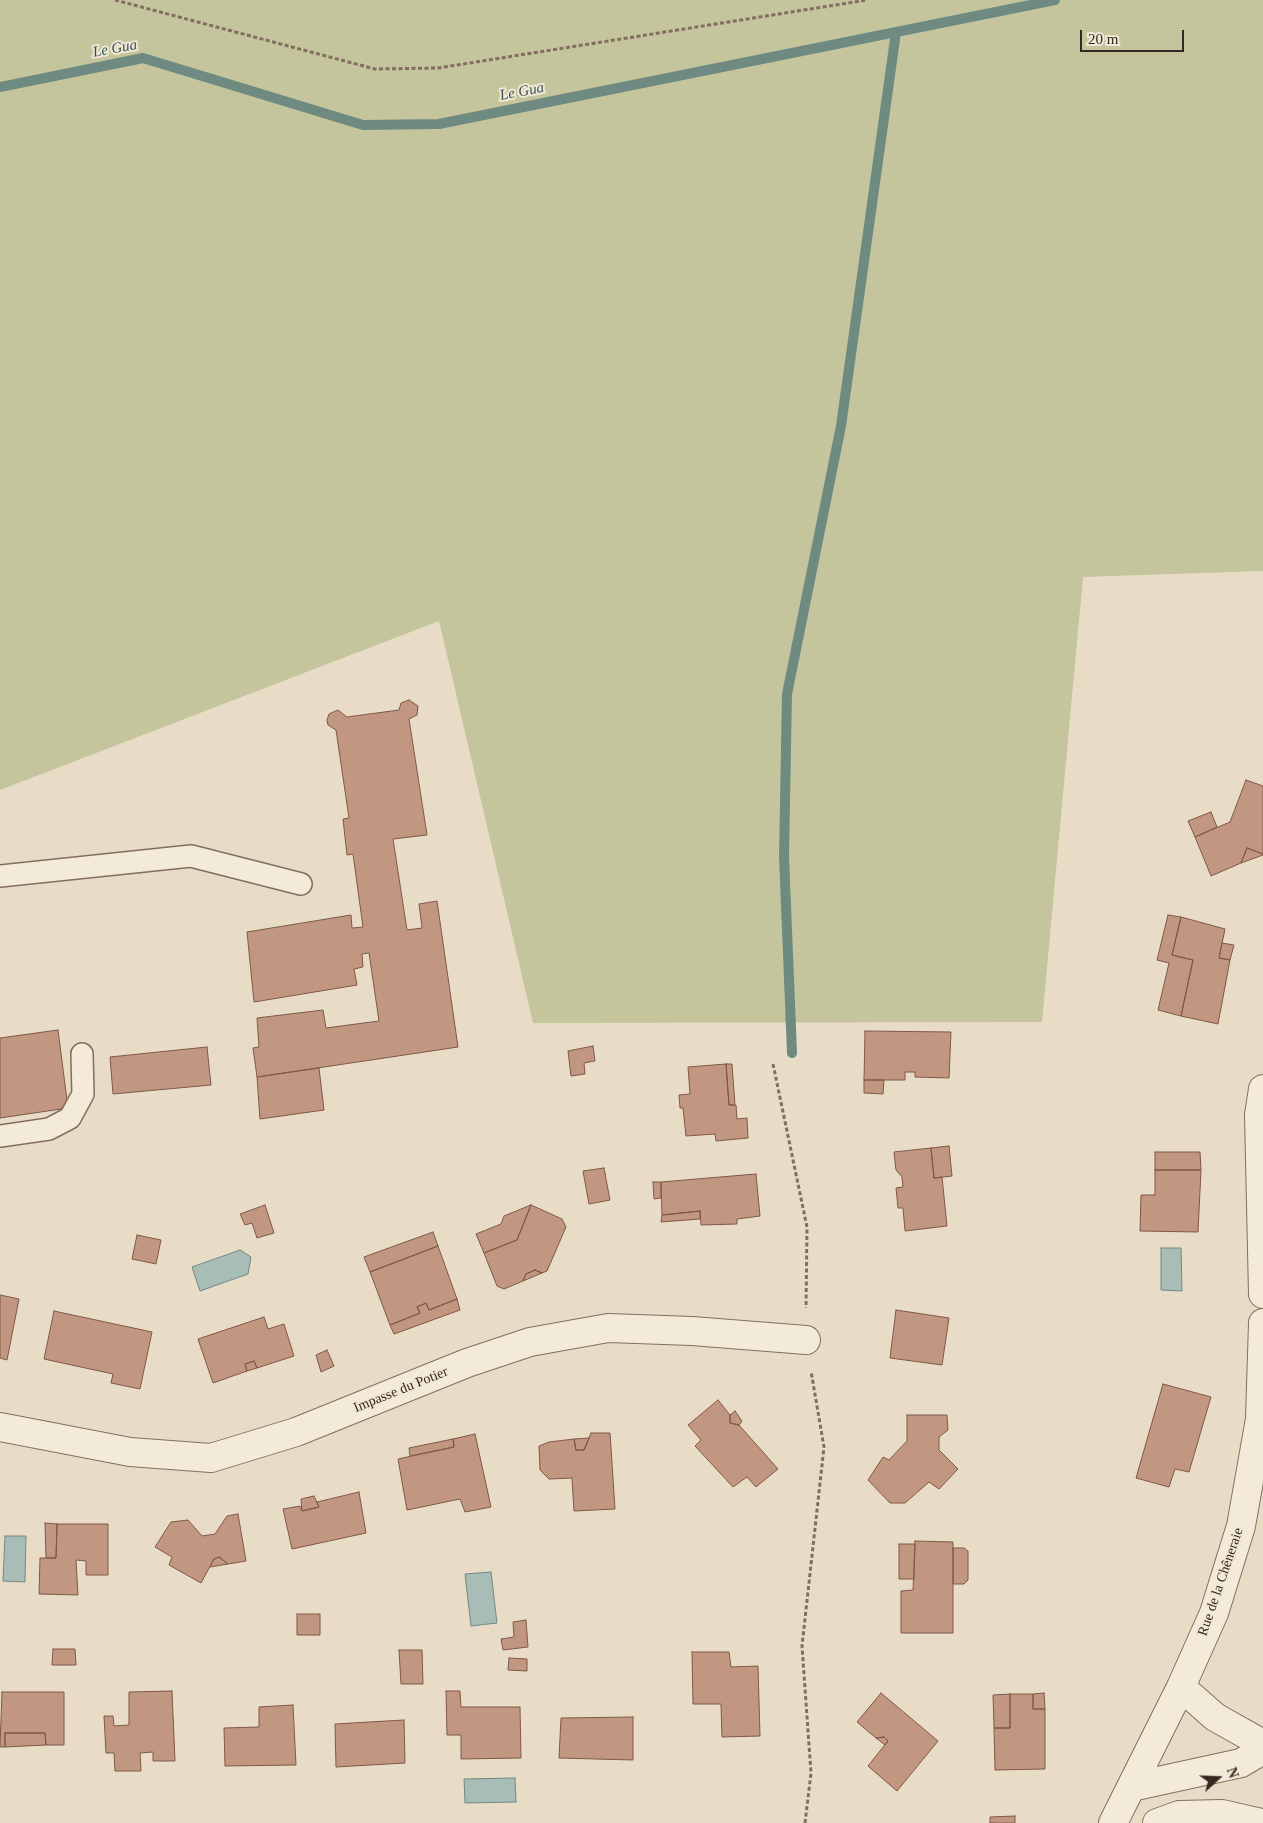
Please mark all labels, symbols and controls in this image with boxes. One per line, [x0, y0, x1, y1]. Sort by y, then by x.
scale bar [1083, 20, 1187, 52]
text: 20 m [1088, 31, 1118, 47]
water label: Le Gua [91, 36, 139, 62]
water label: Le Gua [498, 79, 546, 105]
street label: Impasse du Potier [351, 1363, 451, 1417]
street label: Rue de la Chêneraie [1195, 1526, 1247, 1638]
north arrow [1193, 1753, 1243, 1803]
text: N [1224, 1765, 1241, 1780]

